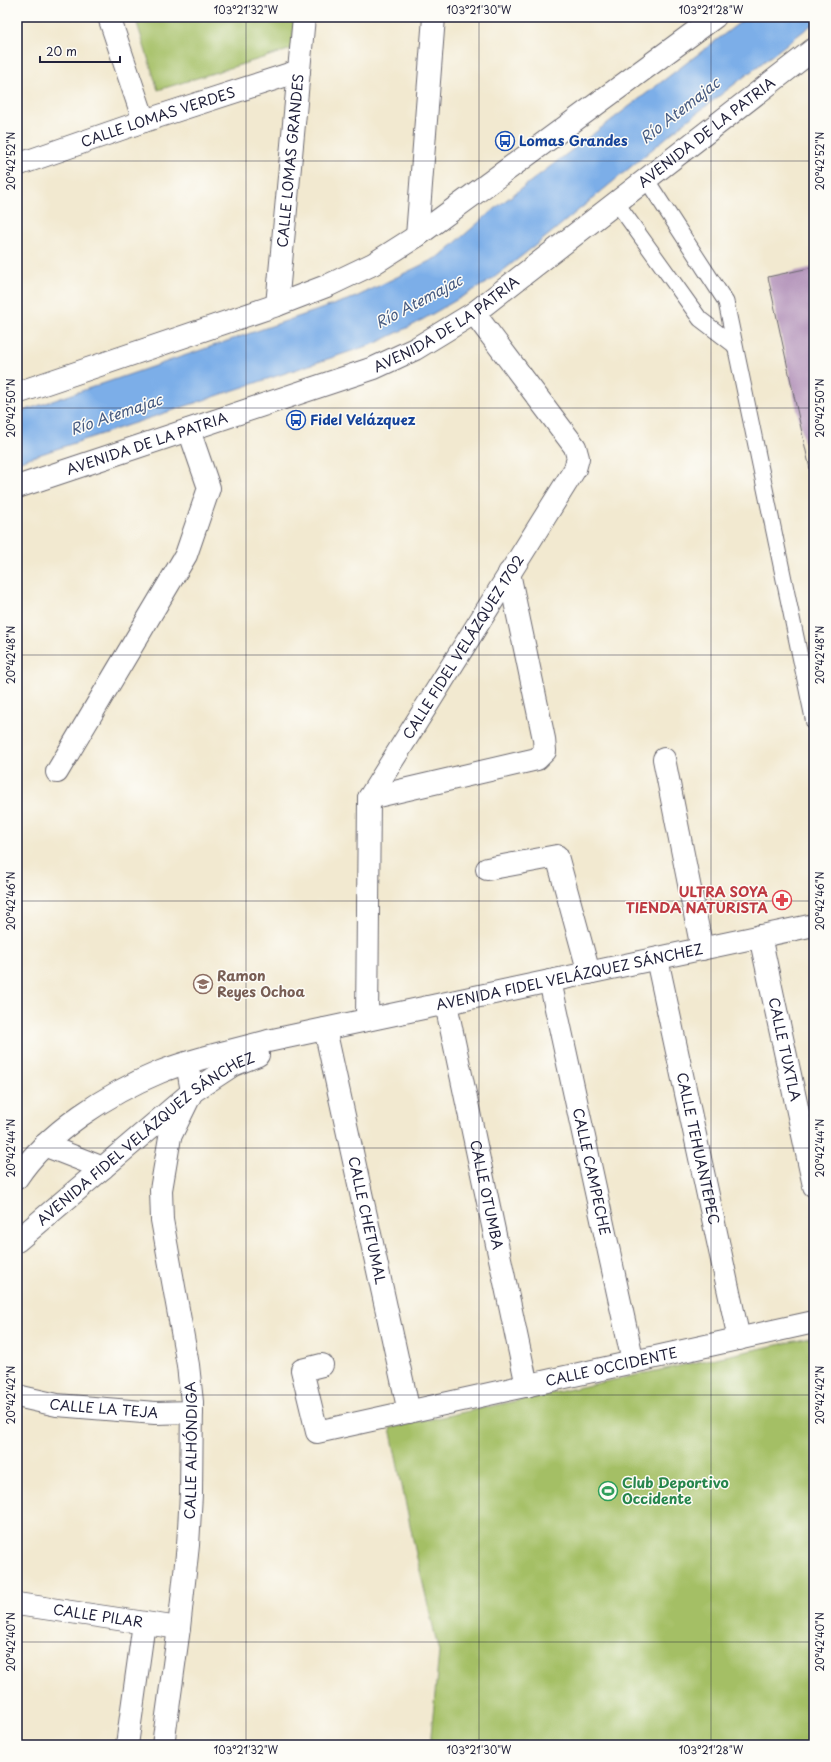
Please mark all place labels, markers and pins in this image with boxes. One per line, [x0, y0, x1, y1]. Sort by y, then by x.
bus stop icon: Lomas Grandes [494, 130, 516, 152]
place label: Lomas Grandes [519, 130, 628, 151]
bus stop icon: Fidel Velázquez [285, 409, 307, 431]
place label: Fidel Velázquez [310, 409, 416, 430]
place label: ULTRA SOYA TIENDA NATURISTA [626, 881, 768, 918]
pharmacy icon: ULTRA SOYA TIENDA NATURISTA [771, 889, 793, 911]
place label: Ramon Reyes Ochoa [217, 965, 306, 1002]
school or university icon: Ramon Reyes Ochoa [192, 973, 214, 995]
place label: Club Deportivo Occidente [622, 1472, 729, 1509]
sports icon: Club Deportivo Occidente [597, 1480, 619, 1502]

